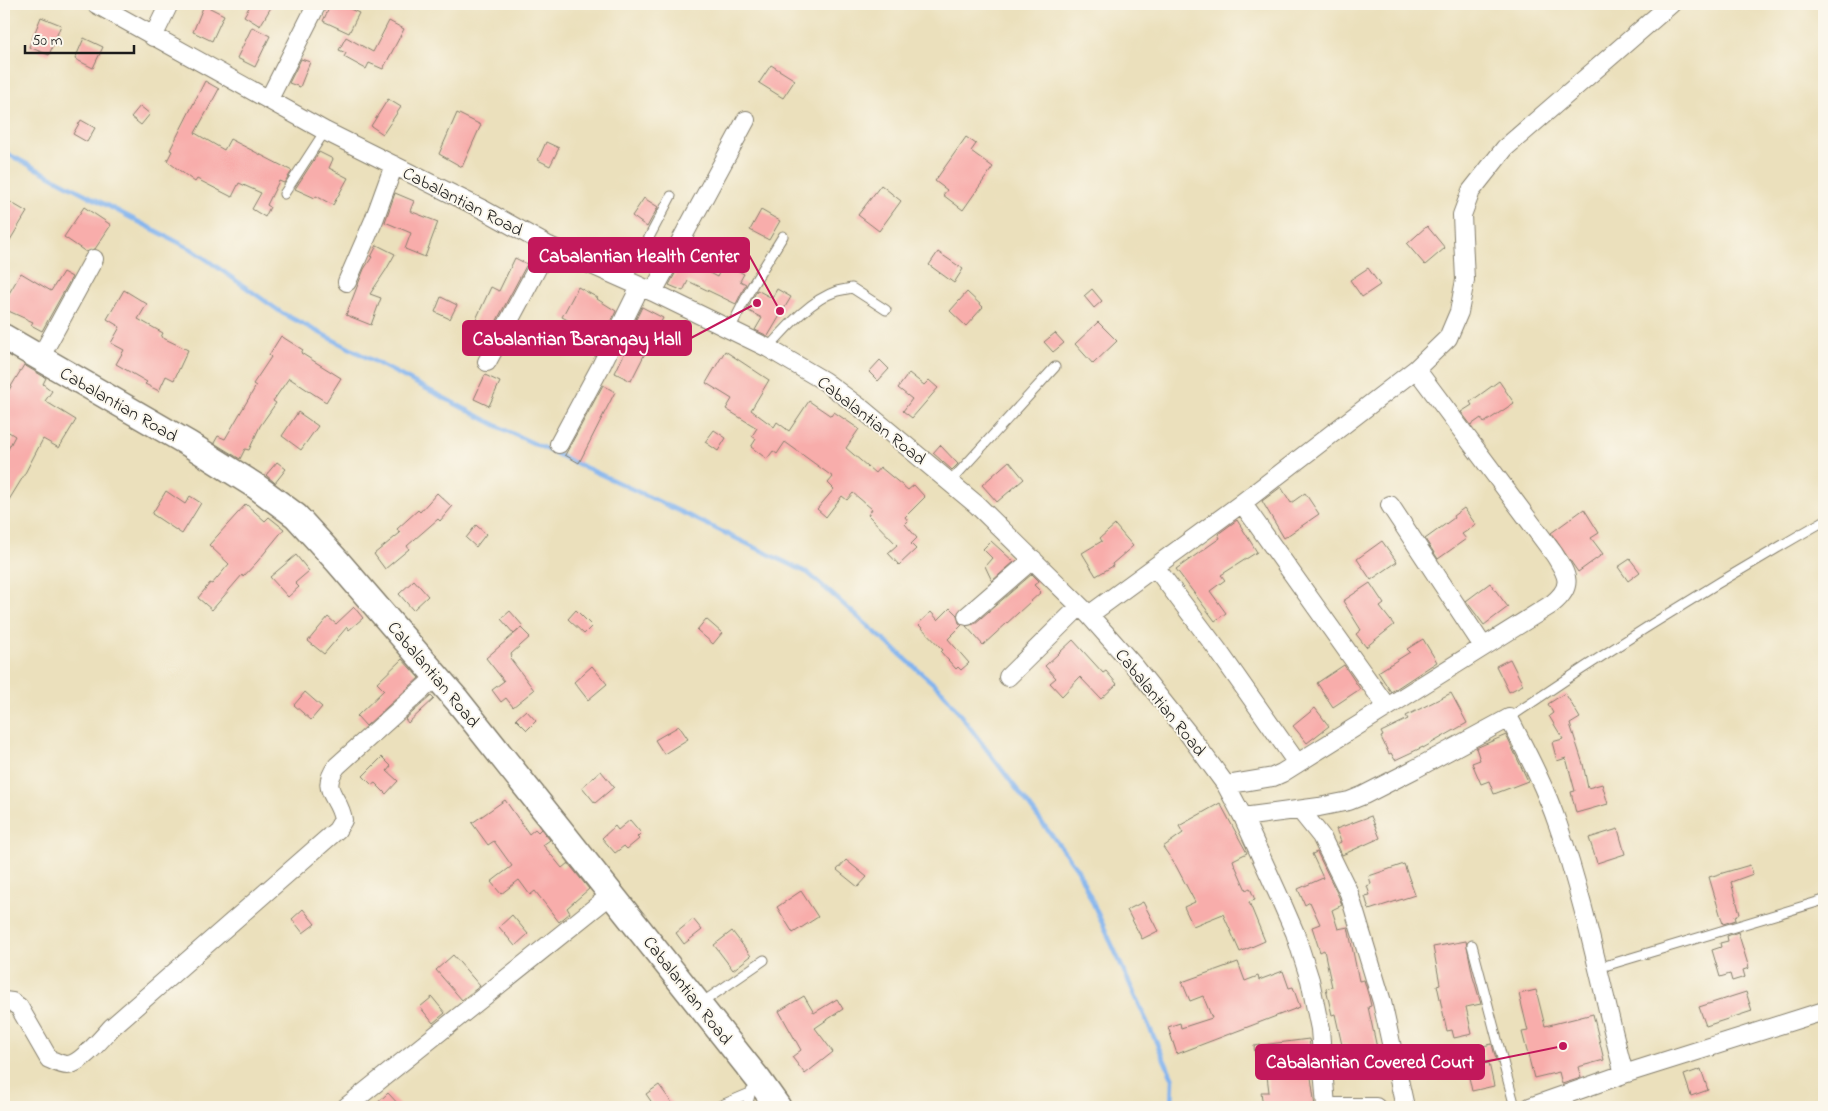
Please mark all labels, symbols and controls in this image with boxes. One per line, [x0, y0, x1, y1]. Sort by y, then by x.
scale bar [25, 22, 134, 54]
text: 50 m [32, 30, 63, 52]
street label: Cabalantian Road [397, 161, 527, 244]
callout: Cabalantian Health Center [529, 238, 749, 272]
text: Cabalantian Health Center [539, 244, 740, 271]
callout: Cabalantian Barangay Hall [463, 321, 691, 355]
text: Cabalantian Barangay Hall [473, 327, 681, 356]
street label: Cabalantian Road [54, 361, 182, 450]
street label: Cabalantian Road [811, 371, 931, 472]
street label: Cabalantian Road [380, 616, 485, 734]
street label: Cabalantian Road [1108, 644, 1211, 763]
street label: Cabalantian Road [636, 931, 737, 1051]
callout: Cabalantian Covered Court [1256, 1045, 1484, 1079]
text: Cabalantian Covered Court [1266, 1050, 1475, 1077]

